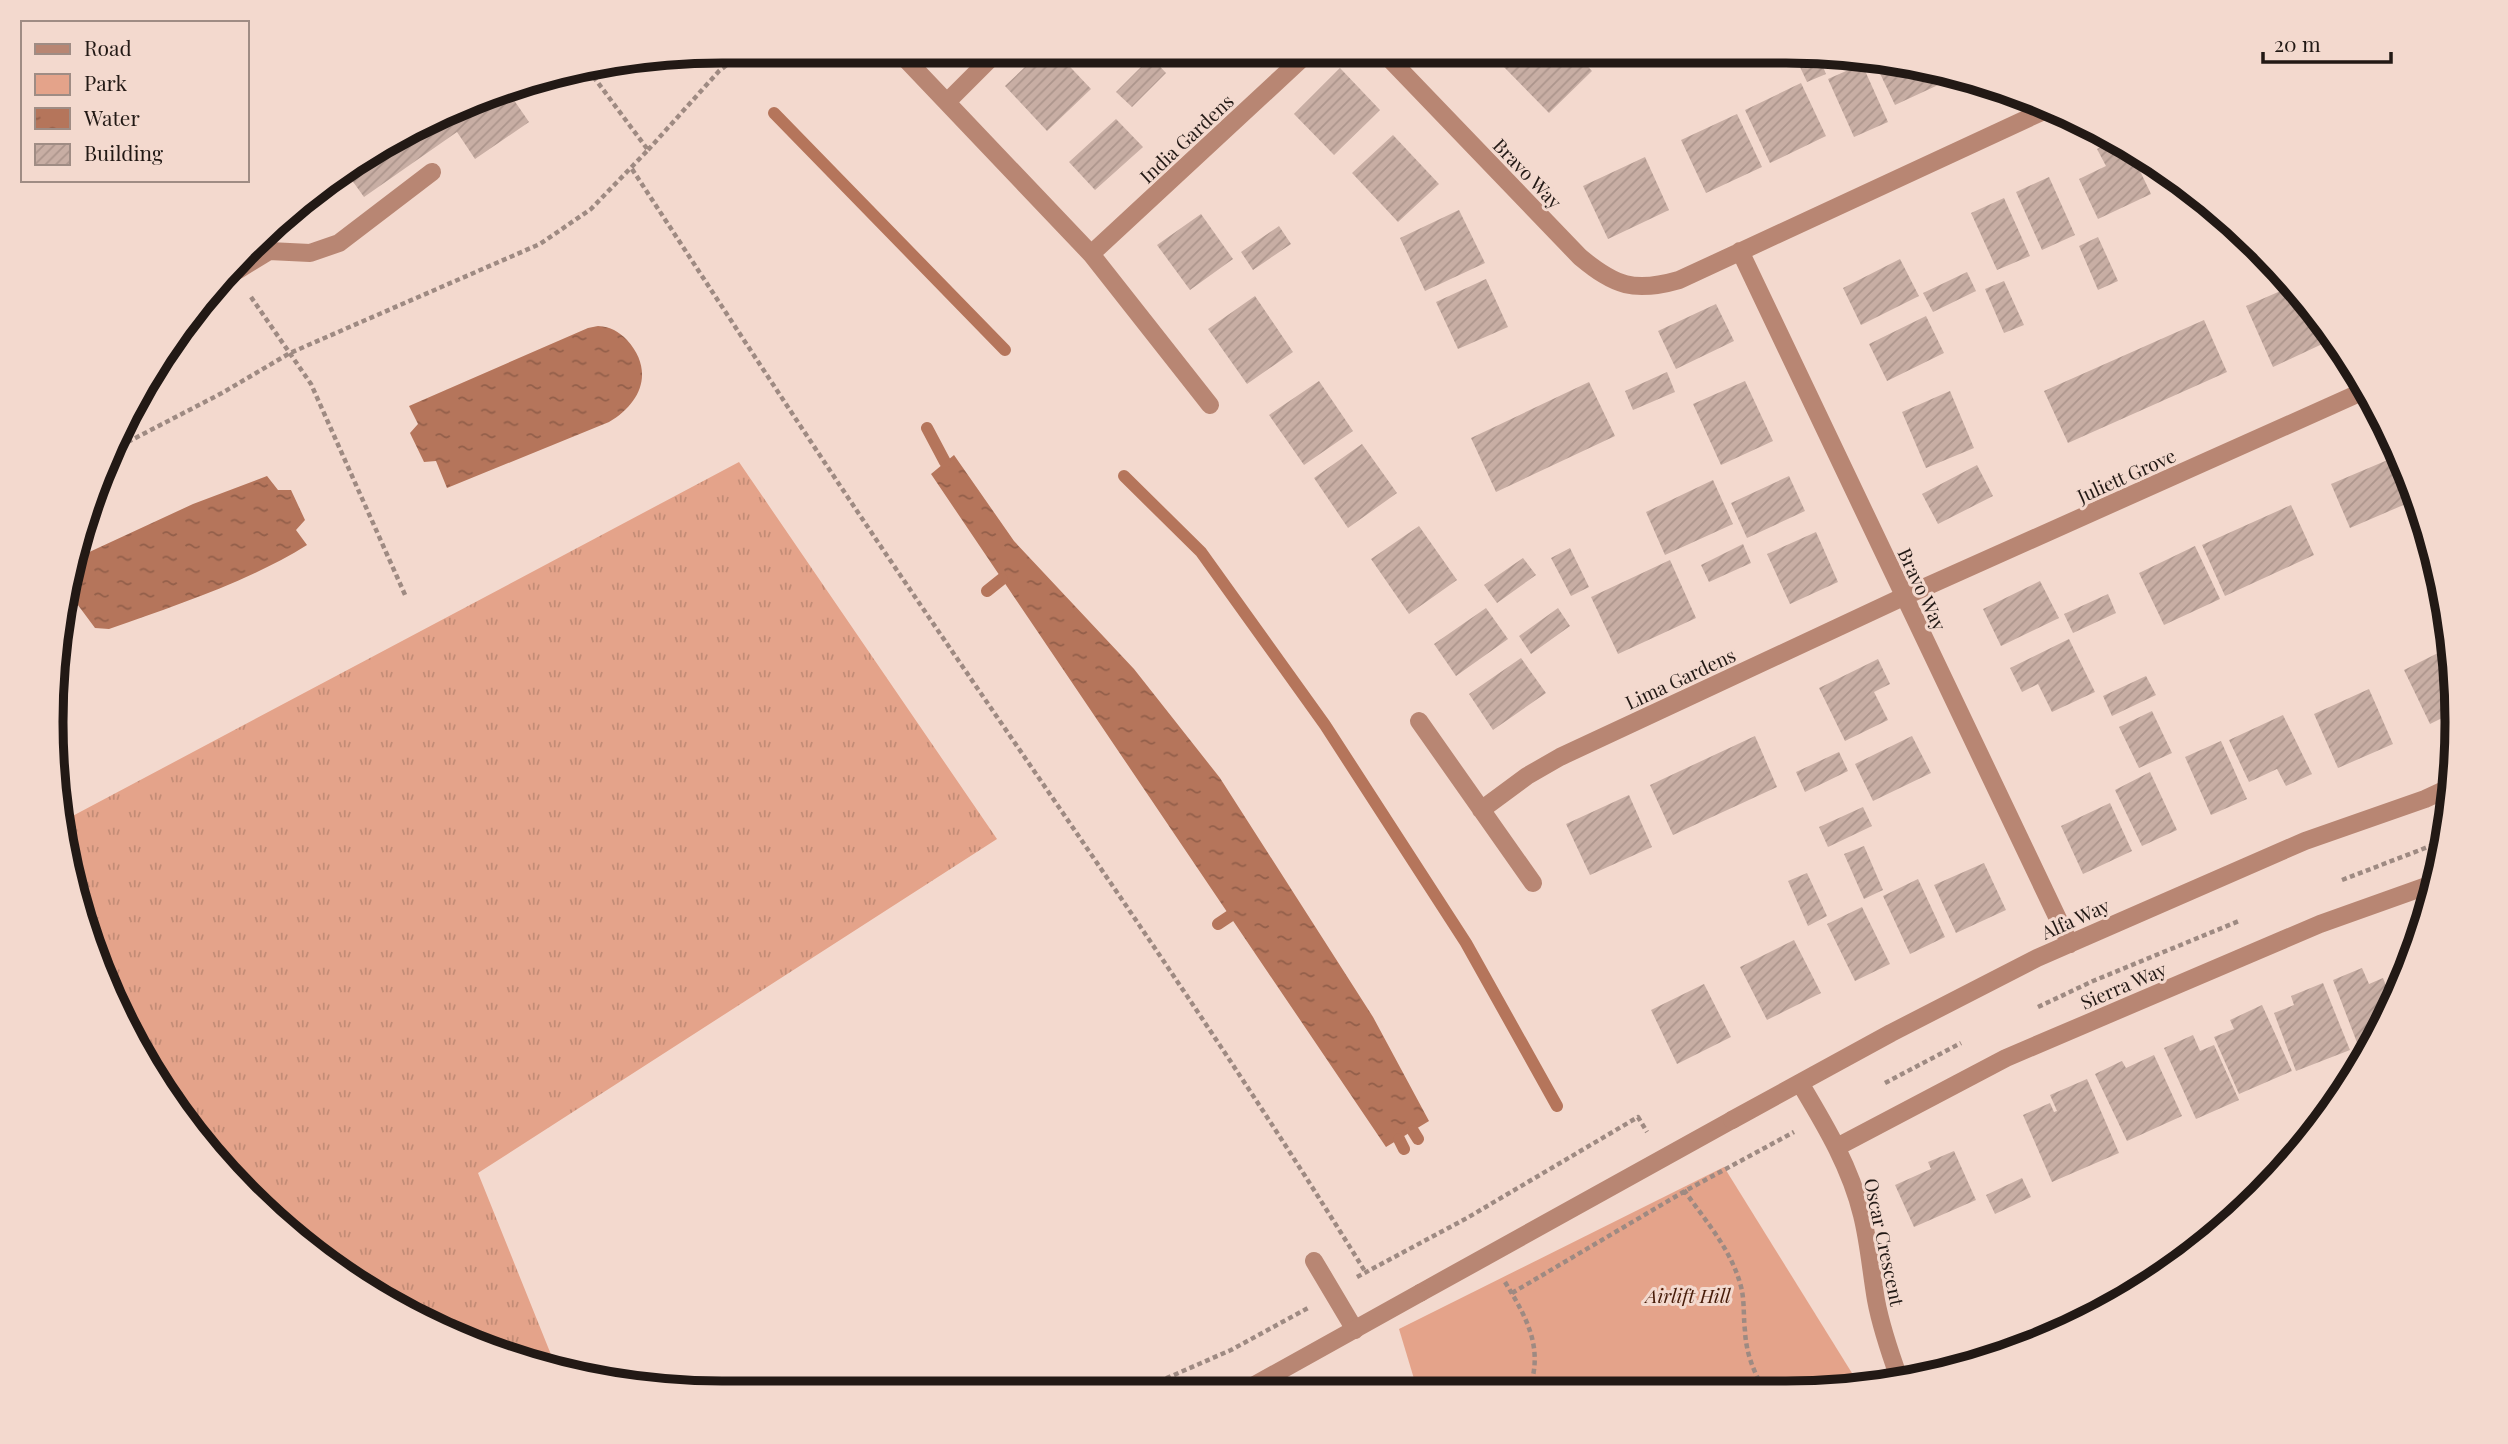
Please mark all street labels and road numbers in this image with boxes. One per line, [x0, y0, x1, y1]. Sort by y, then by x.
street label: India Gardens [1133, 88, 1239, 188]
street label: Bravo Way [1488, 132, 1568, 214]
street label: Juliett Grove [2072, 442, 2179, 509]
street label: Bravo Way [1893, 543, 1954, 635]
street label: Lima Gardens [1621, 641, 1739, 715]
street label: Alfa Way [2036, 891, 2114, 945]
street label: Sierra Way [2076, 955, 2170, 1015]
street label: Oscar Crescent [1859, 1176, 1911, 1309]

